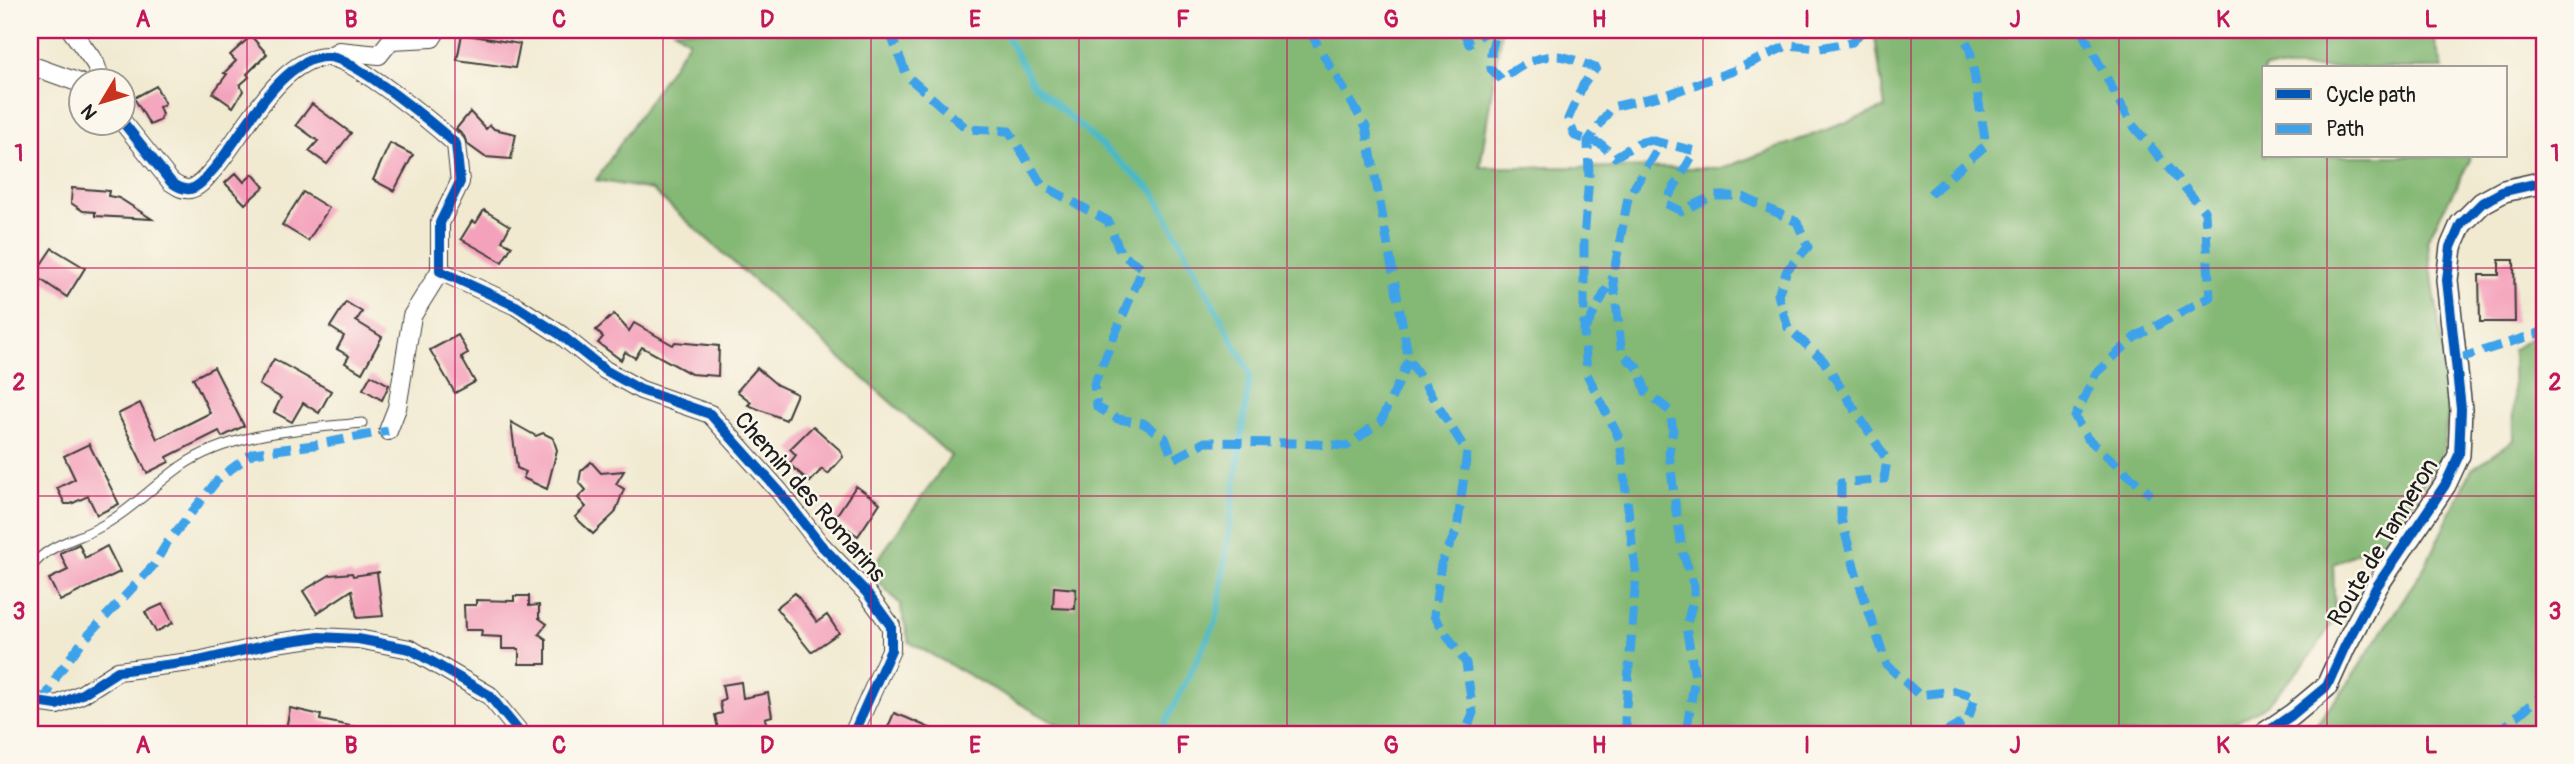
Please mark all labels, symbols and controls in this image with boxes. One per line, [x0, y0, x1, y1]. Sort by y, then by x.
text: A [136, 5, 151, 34]
text: B [344, 5, 358, 34]
text: C [552, 5, 566, 34]
text: D [760, 5, 774, 34]
text: E [969, 5, 981, 34]
text: F [1176, 5, 1190, 34]
text: G [1383, 5, 1399, 34]
text: H [1592, 5, 1606, 34]
text: I [1804, 5, 1810, 34]
text: J [2009, 5, 2021, 34]
text: K [2216, 5, 2230, 34]
text: L [2425, 5, 2438, 34]
north arrow [66, 66, 136, 136]
legend [2262, 66, 2508, 158]
text: Cycle path [2326, 82, 2416, 109]
text: N [76, 99, 103, 124]
text: Path [2326, 116, 2364, 143]
text: 1 [15, 139, 24, 168]
text: 1 [2551, 139, 2560, 168]
text: 2 [13, 368, 26, 397]
text: 2 [2549, 368, 2562, 397]
street label: Chemin des Romarins [728, 406, 892, 588]
street label: Route de Tanneron [2322, 453, 2444, 631]
text: 3 [13, 597, 25, 626]
text: 3 [2549, 597, 2561, 626]
text: A [136, 731, 151, 760]
text: B [344, 731, 358, 760]
text: C [552, 731, 566, 760]
text: D [760, 731, 774, 760]
text: E [969, 731, 981, 760]
text: F [1176, 731, 1190, 760]
text: G [1383, 731, 1399, 760]
text: H [1592, 731, 1606, 760]
text: I [1804, 731, 1810, 760]
text: J [2009, 731, 2021, 760]
text: K [2216, 731, 2230, 760]
text: L [2425, 731, 2438, 760]

